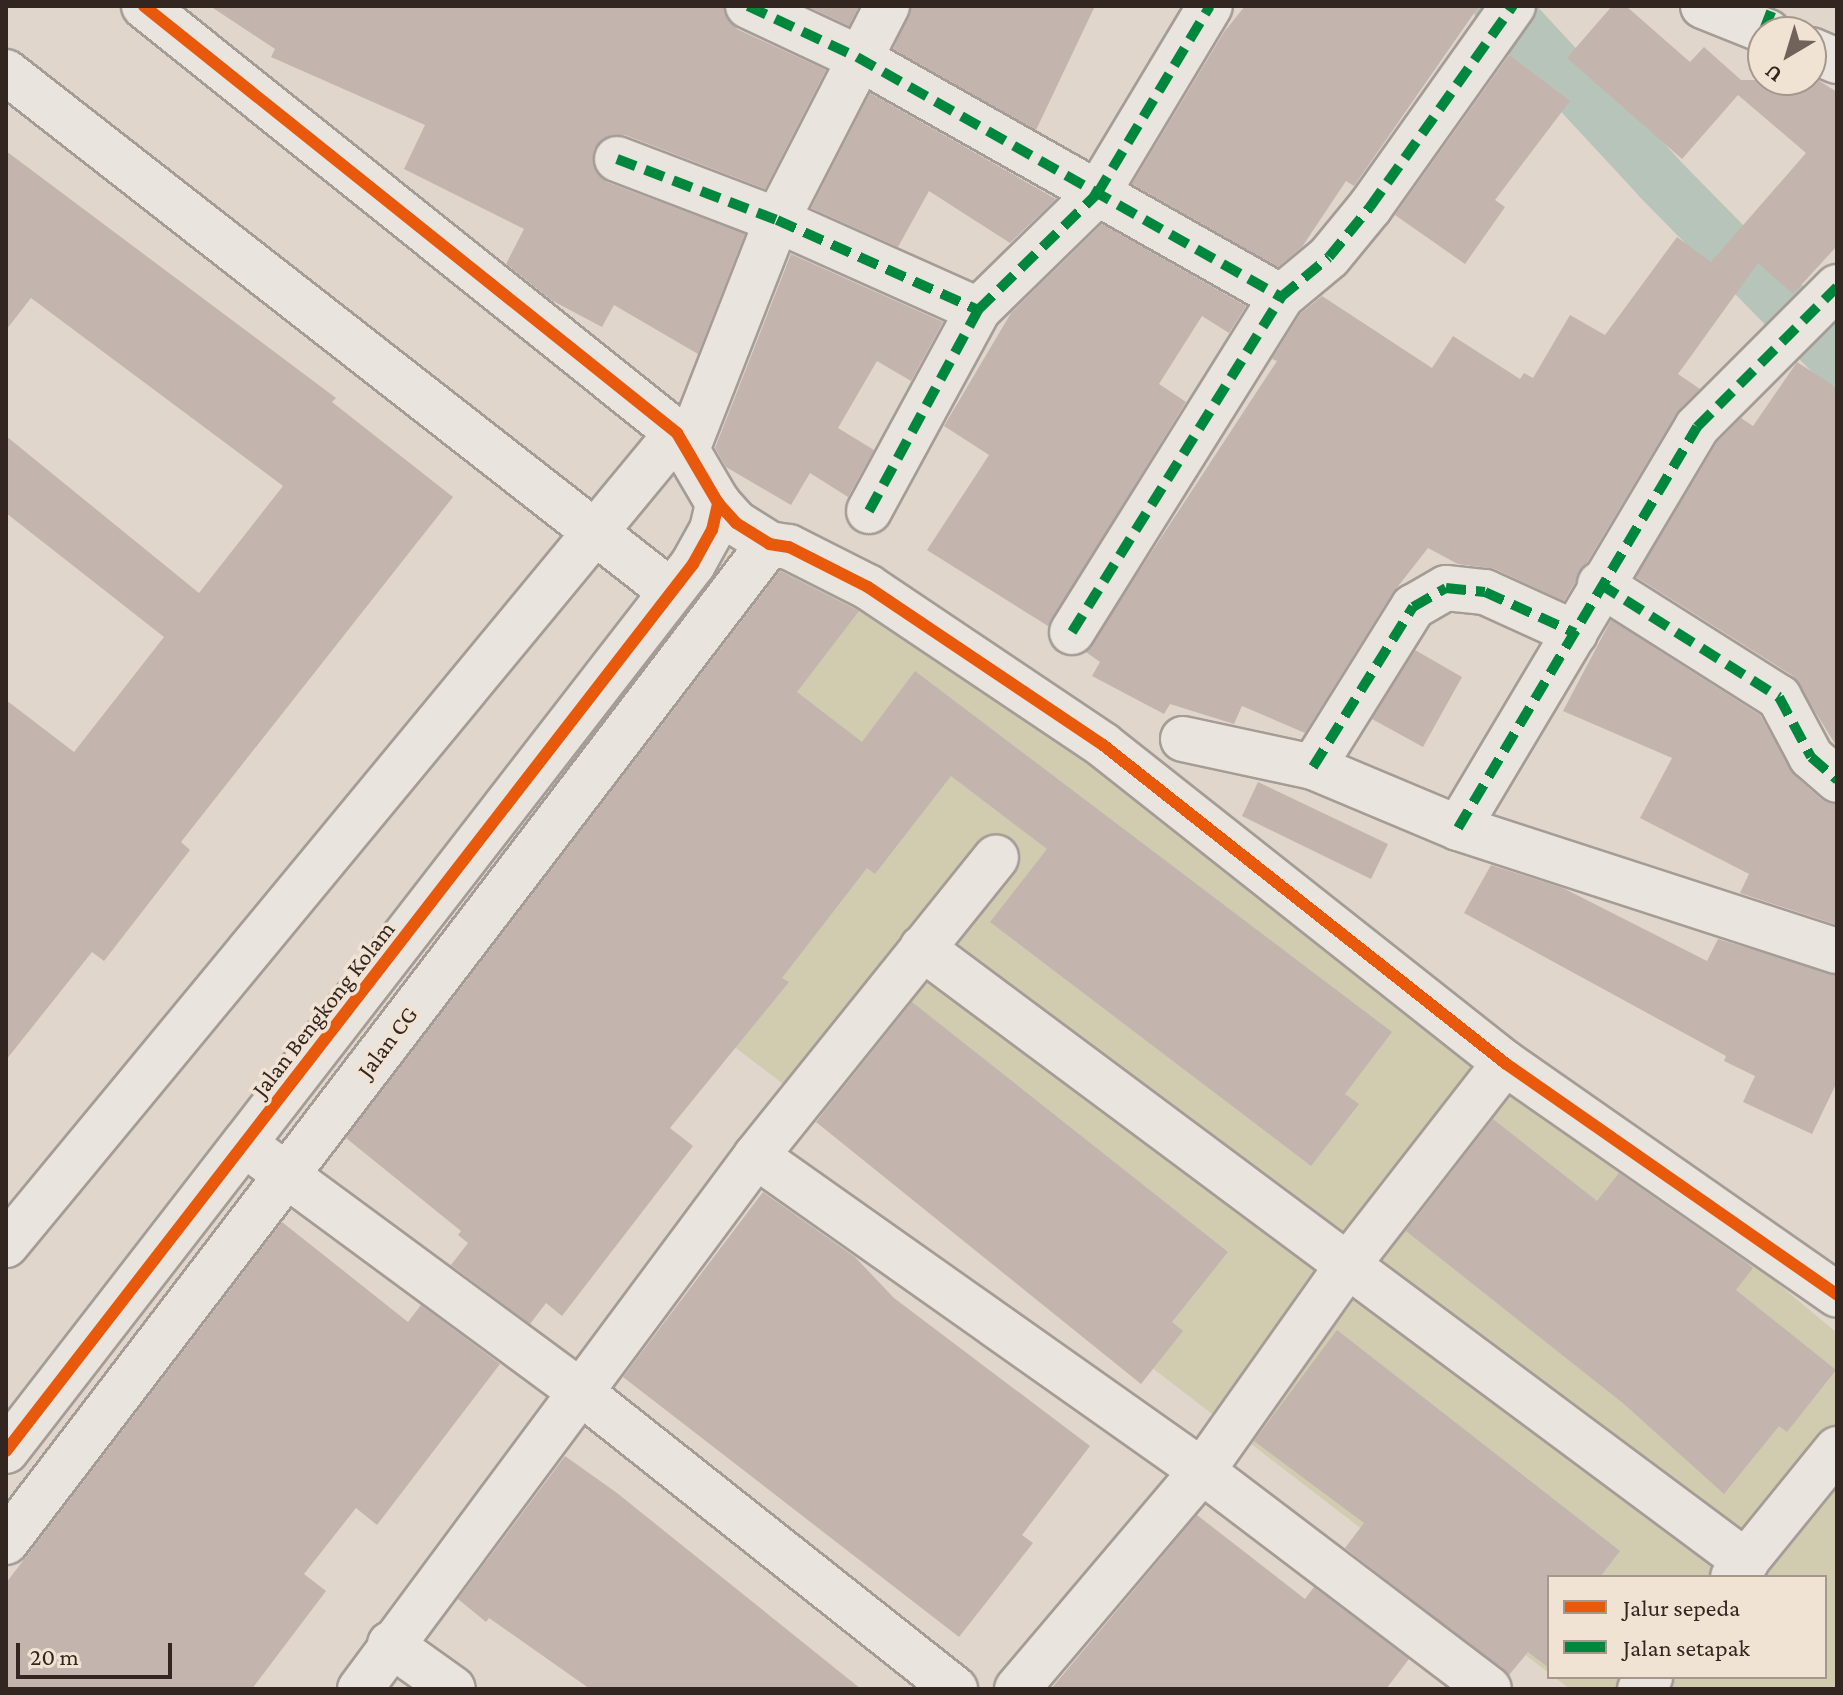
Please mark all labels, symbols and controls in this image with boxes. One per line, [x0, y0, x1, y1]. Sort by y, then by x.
north arrow [1747, 16, 1827, 96]
text: U [1760, 59, 1787, 88]
street label: Jalan Bengkong Kolam [245, 915, 401, 1103]
street label: Jalan CG [351, 1000, 423, 1084]
legend [1547, 1575, 1827, 1679]
text: Jalur sepeda [1623, 1594, 1740, 1621]
scale bar [20, 1627, 176, 1677]
text: Jalan setapak [1623, 1634, 1750, 1661]
text: 20 m [30, 1643, 79, 1670]

